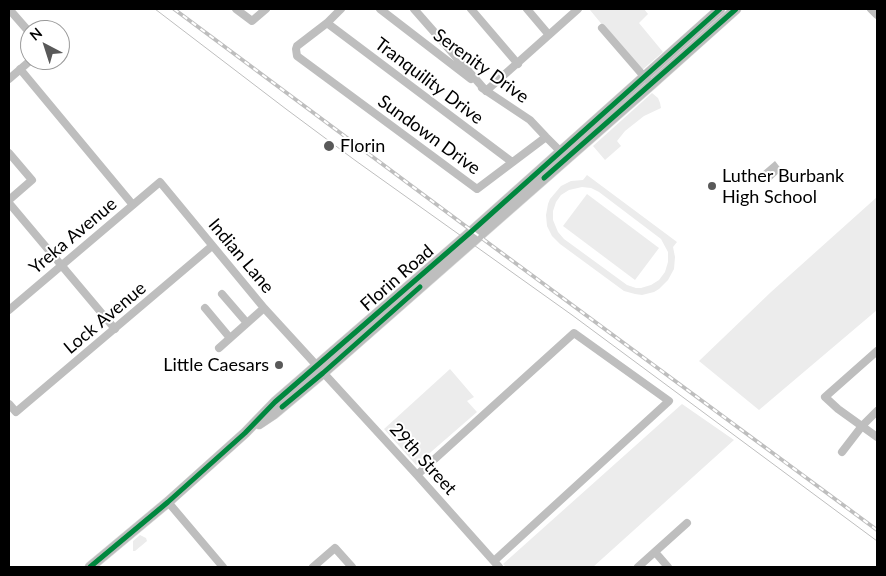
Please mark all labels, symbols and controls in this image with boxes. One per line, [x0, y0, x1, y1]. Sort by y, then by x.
north arrow [20, 20, 70, 70]
text: N [26, 24, 45, 44]
street label: Serenity Drive [429, 24, 533, 108]
street label: Tranquility Drive [370, 33, 488, 129]
street label: Sundown Drive [373, 91, 485, 179]
place label: Florin [340, 135, 385, 157]
marker: Florin [322, 139, 336, 153]
place label: Luther Burbank High School [722, 165, 844, 208]
marker: Luther Burbank High School [706, 180, 718, 192]
street label: Yreka Avenue [25, 193, 121, 279]
street label: Indian Lane [204, 214, 278, 298]
street label: Florin Road [356, 240, 438, 316]
street label: Lock Avenue [59, 277, 151, 359]
place label: Little Caesars [163, 354, 269, 376]
marker: Little Caesars [273, 359, 285, 371]
street label: 29th Street [385, 419, 461, 499]

